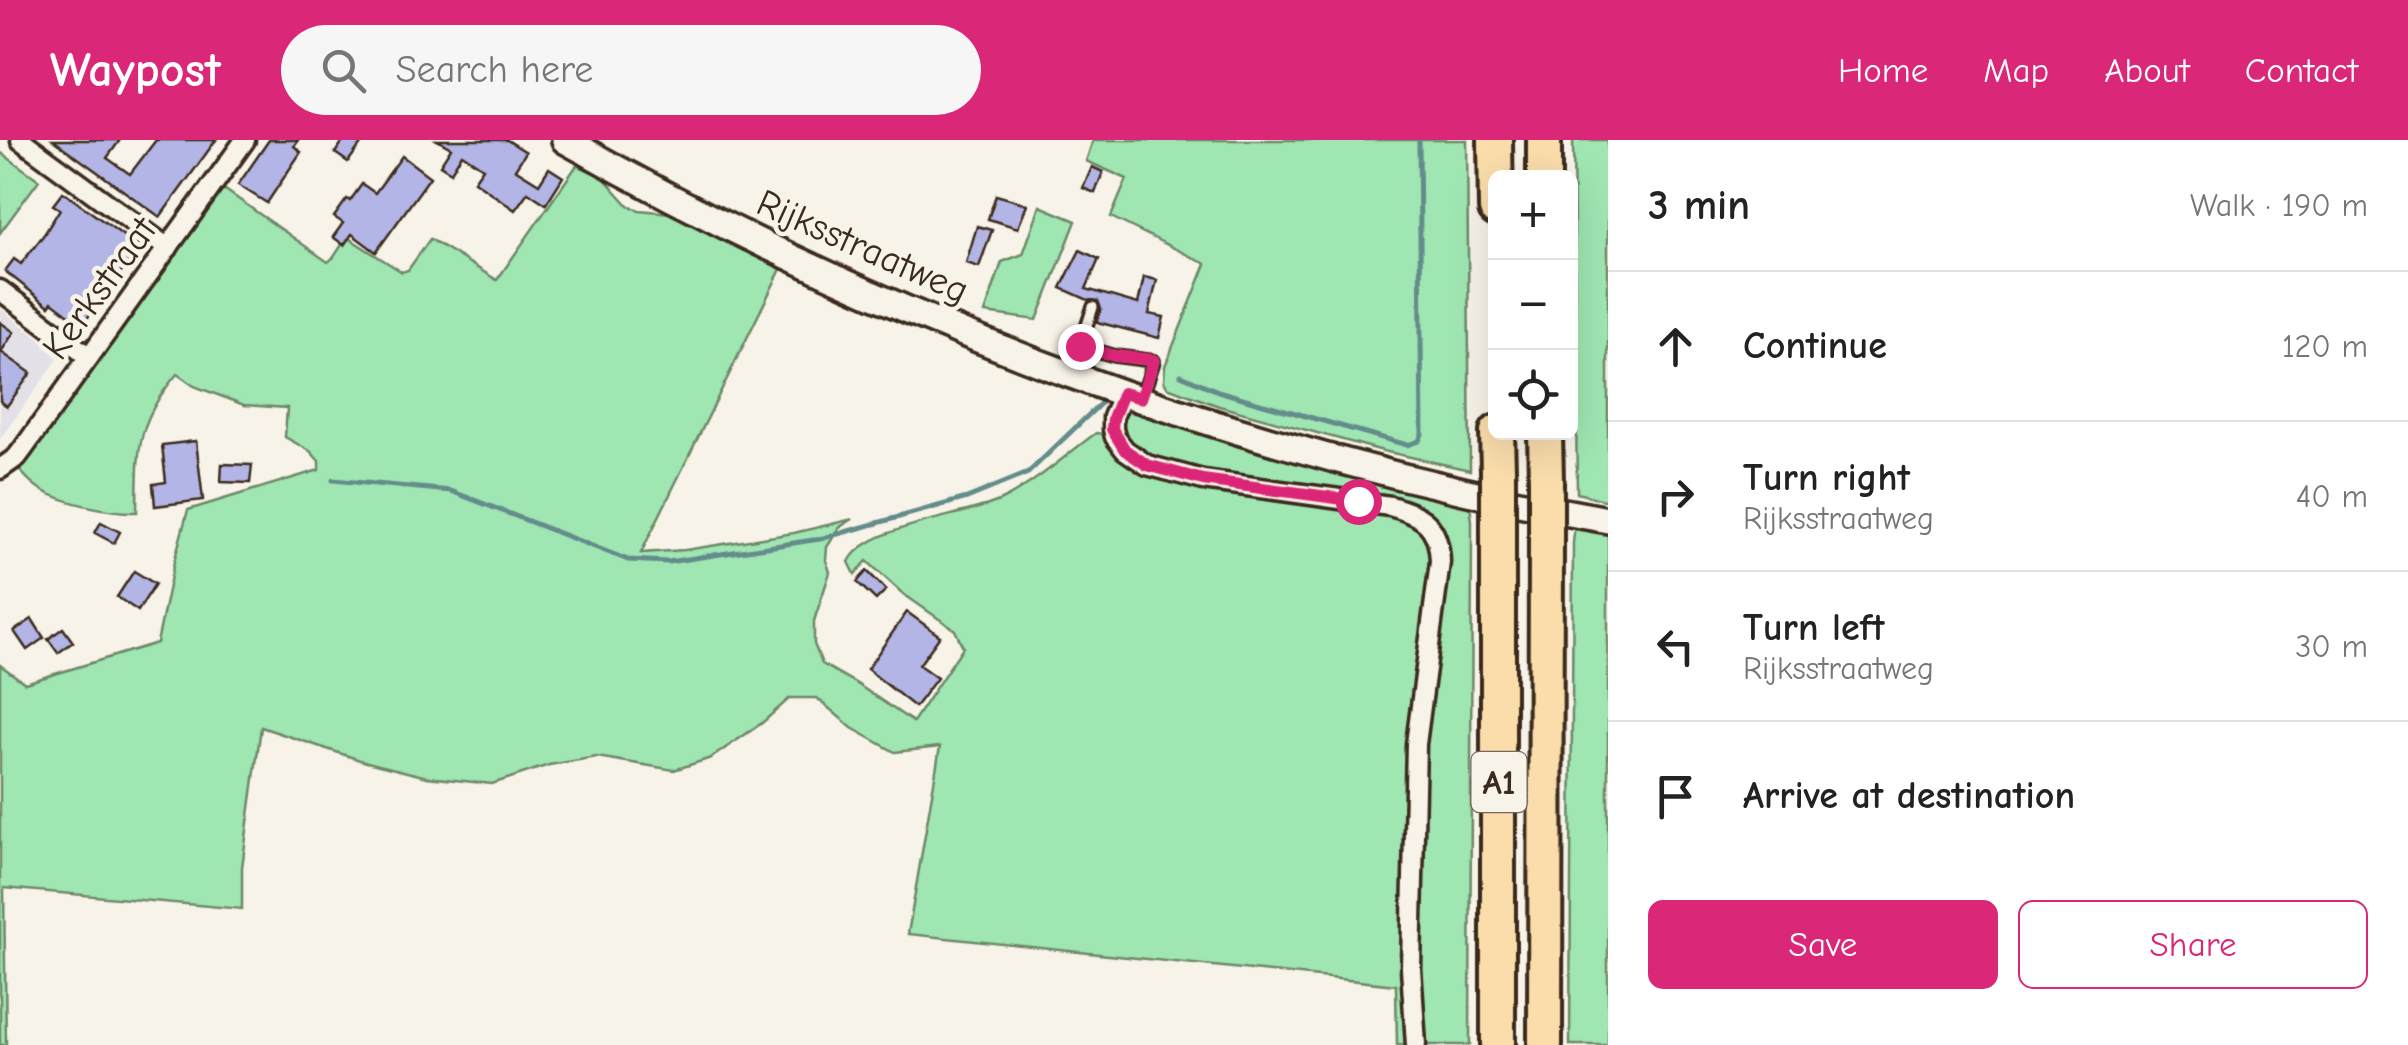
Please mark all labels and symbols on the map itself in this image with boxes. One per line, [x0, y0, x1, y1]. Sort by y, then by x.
street label: Rijksstraatweg [750, 181, 975, 313]
street label: Kerkstraat [34, 208, 167, 368]
route end [1058, 324, 1104, 370]
route start [1336, 479, 1382, 525]
road number: A1 [1472, 752, 1526, 812]

